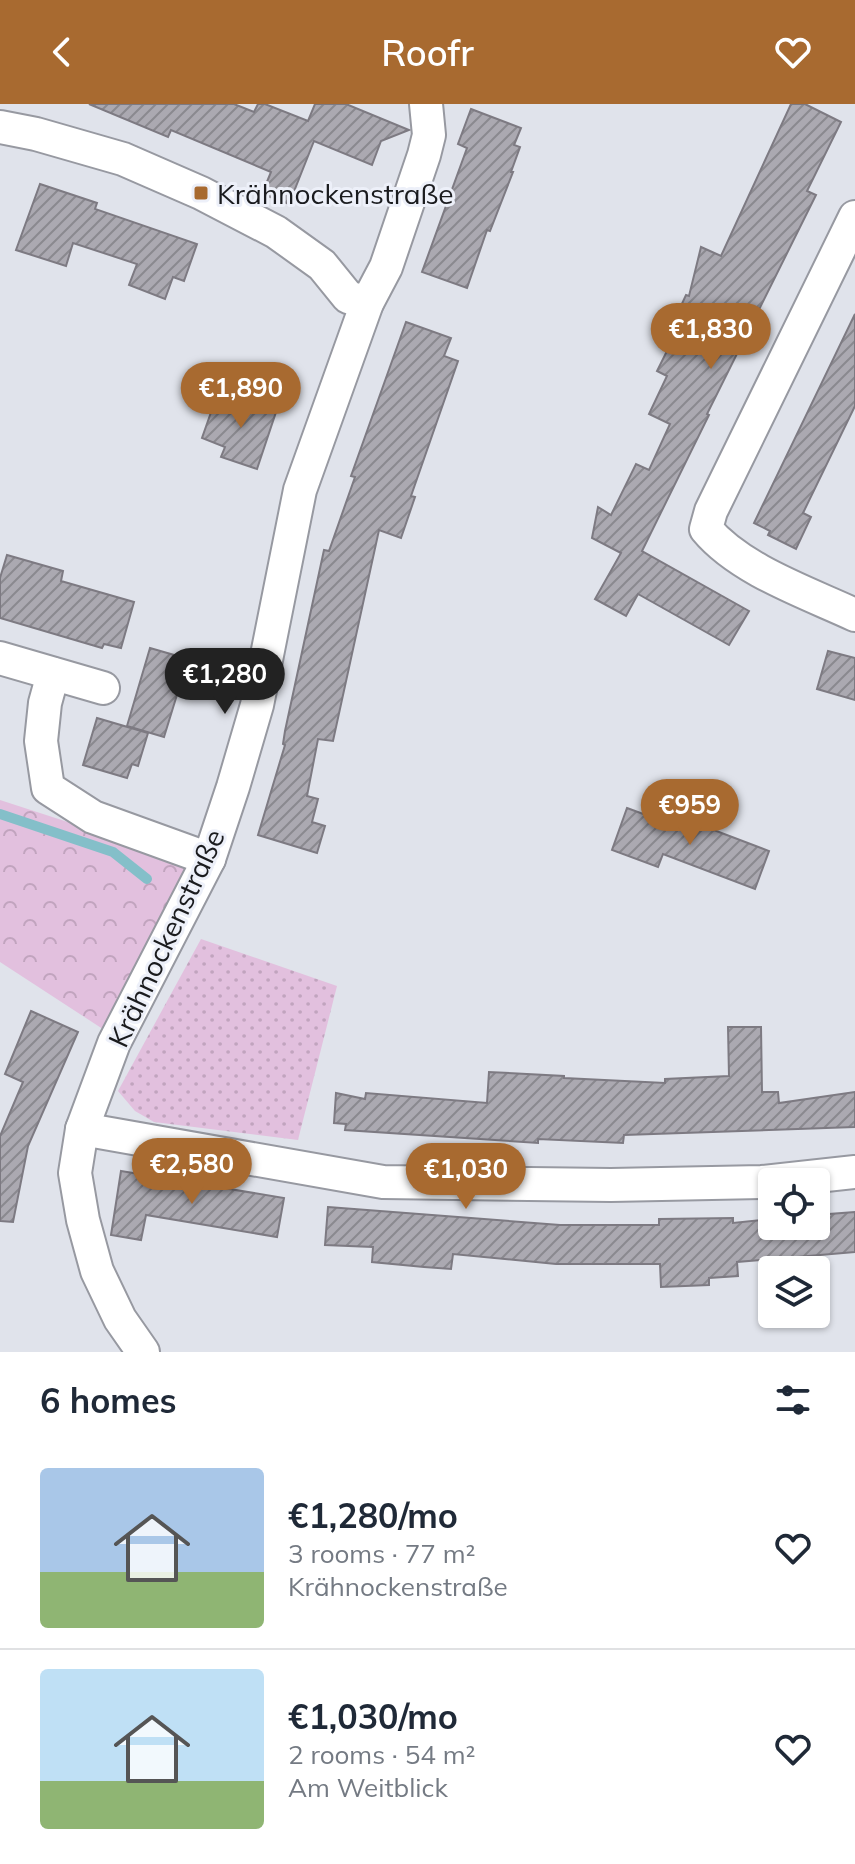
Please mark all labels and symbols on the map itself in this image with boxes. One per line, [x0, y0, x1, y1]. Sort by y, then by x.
place label: Krähnockenstraße [217, 176, 453, 211]
marker: Krähnockenstraße [192, 184, 210, 202]
pin: €1,830 [646, 303, 776, 371]
pin: €1,890 [176, 362, 306, 430]
pin: €1,280 [160, 648, 290, 716]
pin: €959 [643, 779, 737, 847]
street label: Krähnockenstraße [100, 823, 232, 1053]
pin: €2,580 [127, 1138, 257, 1206]
pin: €1,030 [401, 1143, 531, 1211]

